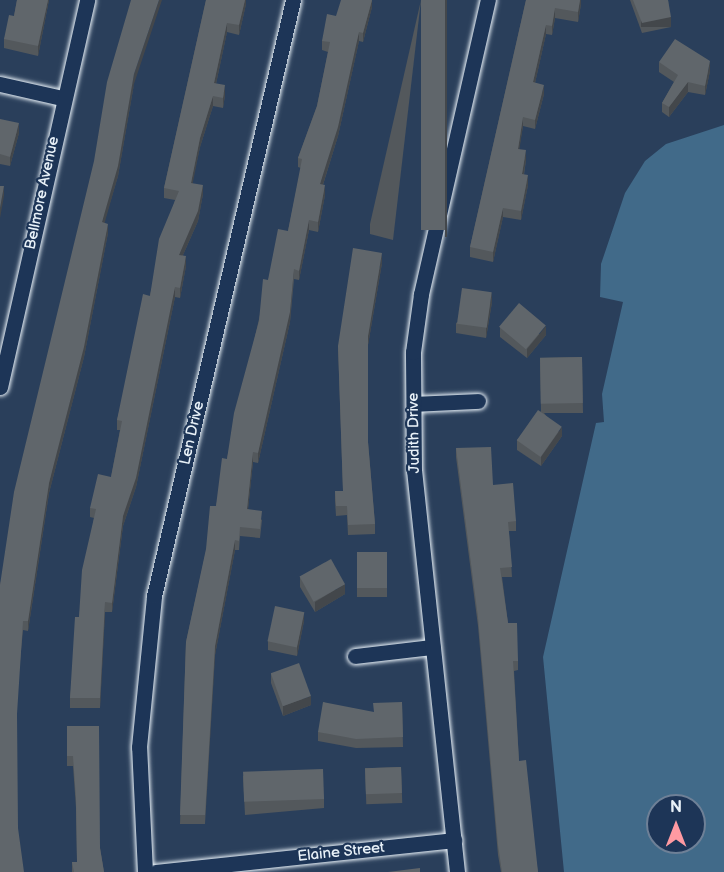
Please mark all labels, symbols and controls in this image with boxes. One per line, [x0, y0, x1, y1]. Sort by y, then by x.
street label: Bellmore Avenue [21, 135, 63, 251]
street label: Judith Drive [404, 393, 424, 473]
street label: Len Drive [176, 399, 208, 467]
north arrow [646, 794, 706, 854]
text: N [670, 798, 682, 817]
street label: Elaine Street [296, 838, 386, 866]

